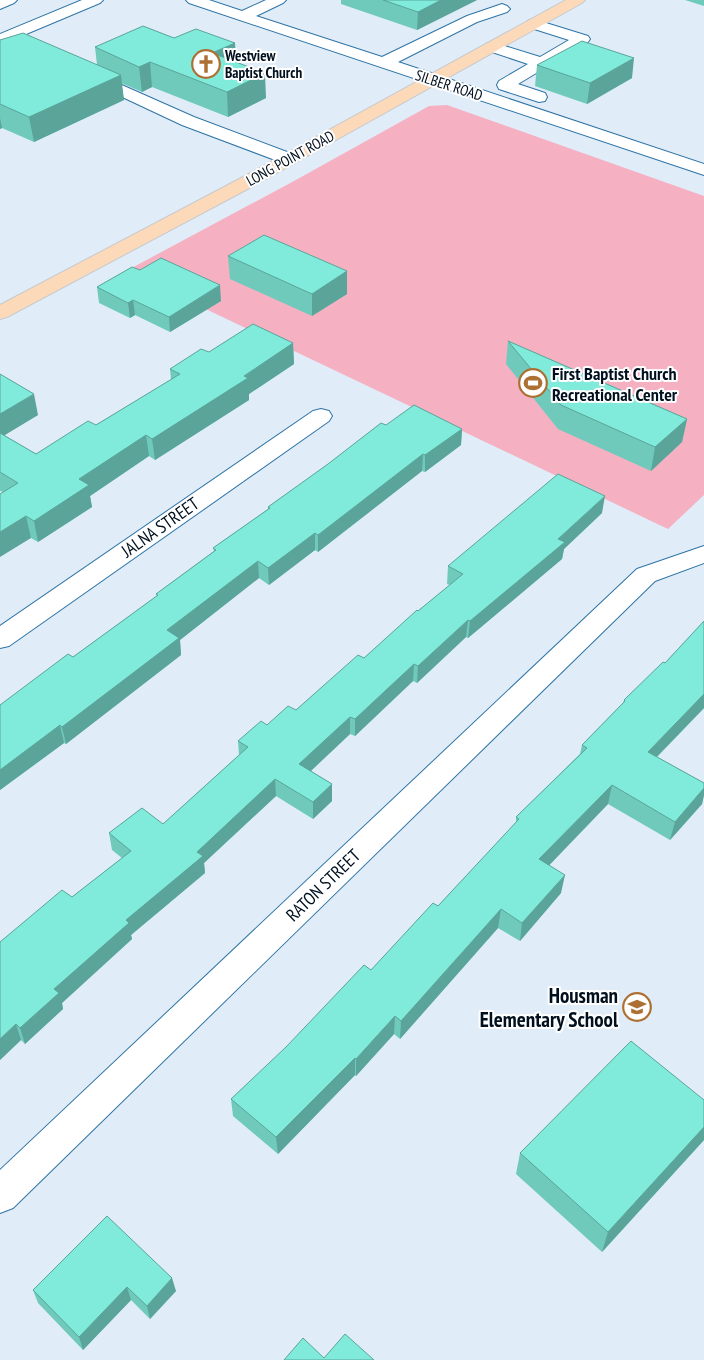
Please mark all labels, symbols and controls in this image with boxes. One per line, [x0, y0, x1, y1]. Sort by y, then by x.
place label: Westview Baptist Church [224, 46, 302, 82]
church icon: Westview Baptist Church [191, 49, 221, 79]
street label: SILBER ROAD [413, 65, 485, 105]
street label: LONG POINT ROAD [243, 126, 337, 190]
place label: First Baptist Church Recreational Center [552, 362, 678, 406]
sports icon: First Baptist Church Recreational Center [518, 368, 548, 398]
street label: JALNA STREET [116, 492, 203, 563]
street label: RATON STREET [281, 844, 365, 926]
place label: Housman Elementary School [480, 982, 619, 1033]
school or university icon: Housman Elementary School [622, 992, 652, 1022]

